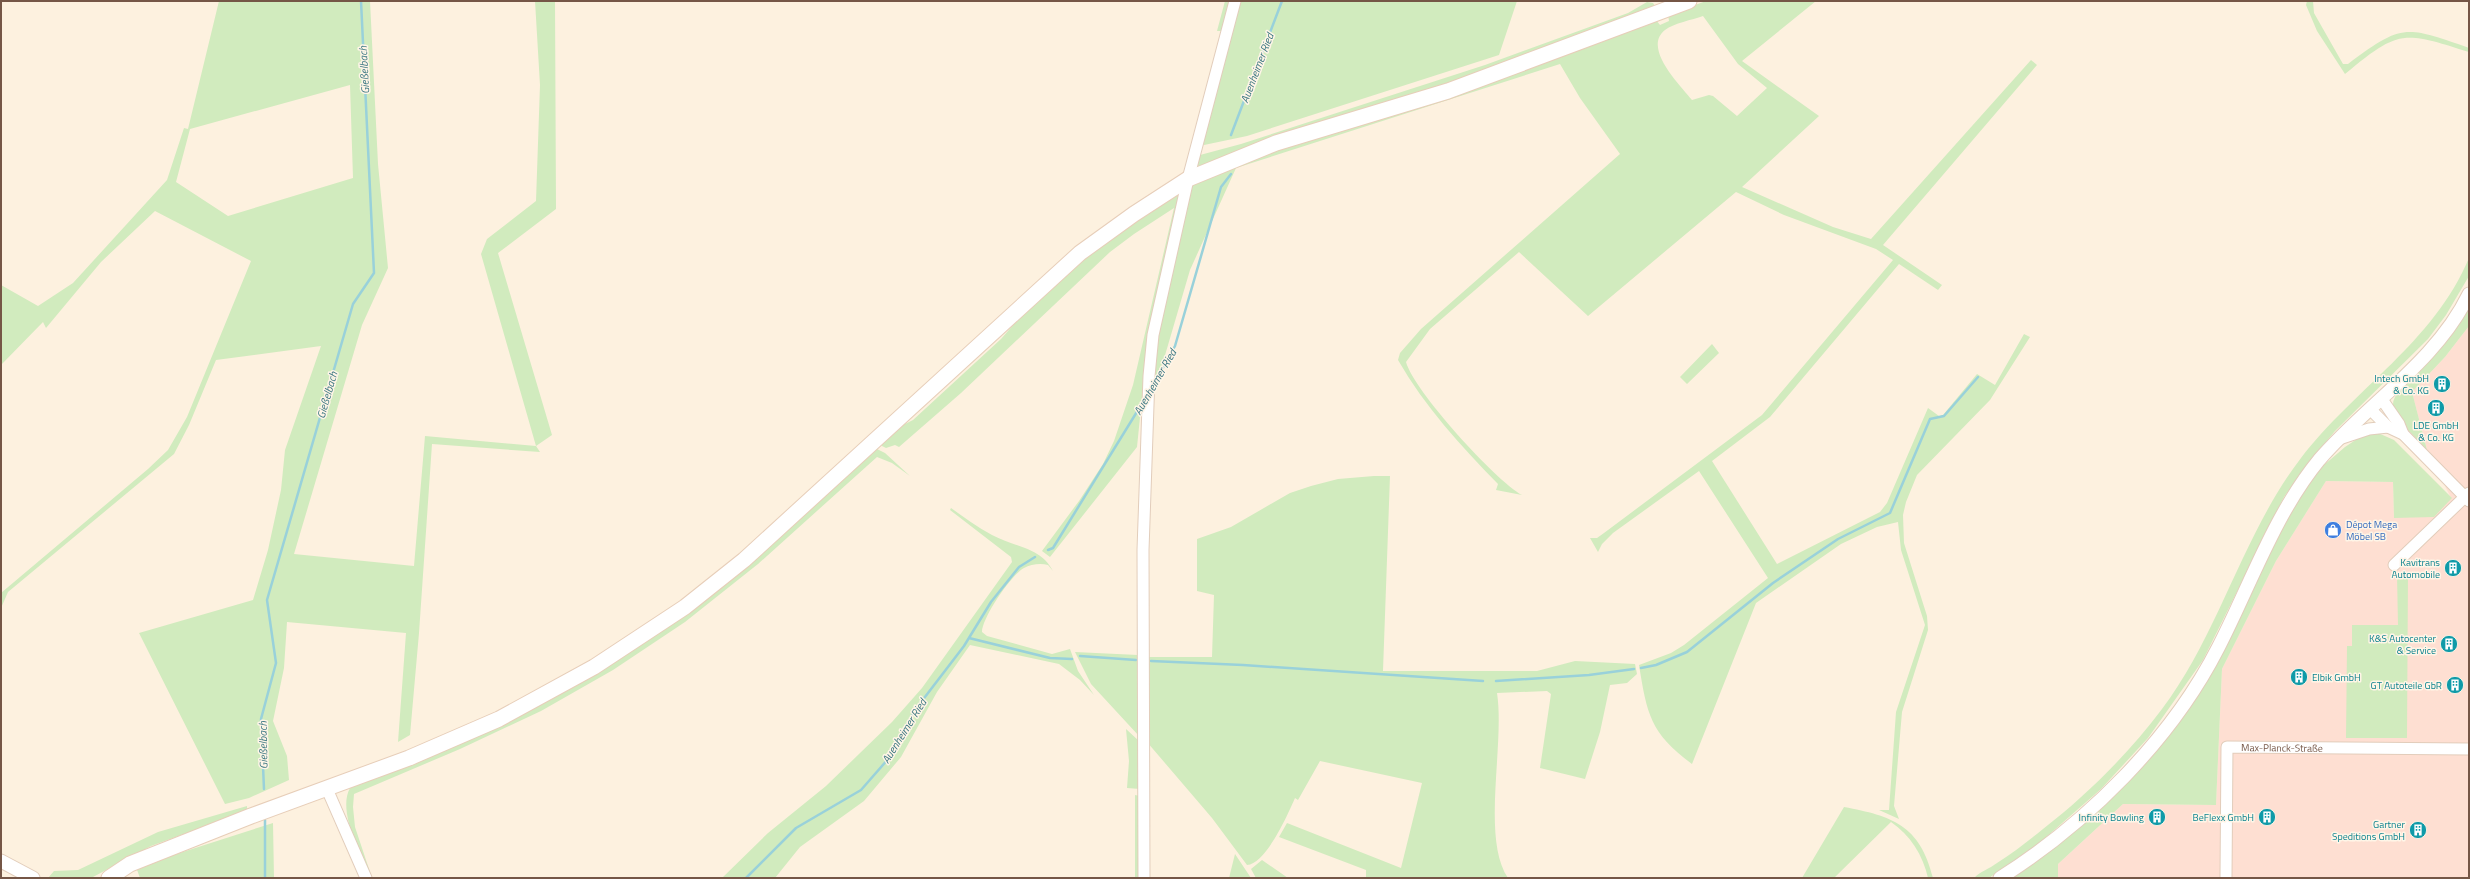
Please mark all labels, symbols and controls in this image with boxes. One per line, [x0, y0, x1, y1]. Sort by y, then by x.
water label: Auenheimer Ried [1236, 29, 1278, 105]
water label: Gießelbach [355, 45, 373, 94]
water label: Auenheimer Ried [1130, 345, 1181, 418]
water label: Gießelbach [313, 369, 341, 420]
place label: Intech GmbH & Co. KG [2374, 371, 2429, 398]
building icon: Intech GmbH & Co. KG [2432, 374, 2452, 394]
building icon: LDE GmbH & Co. KG [2426, 398, 2446, 418]
place label: LDE GmbH & Co. KG [2413, 418, 2459, 445]
place label: Dépot Mega Möbel SB [2346, 517, 2397, 544]
shop icon: Dépot Mega Möbel SB [2323, 520, 2343, 540]
place label: Kavitrans Automobile [2391, 555, 2440, 582]
building icon: Kavitrans Automobile [2443, 558, 2463, 578]
place label: K&S Autocenter & Service [2369, 631, 2437, 658]
building icon: K&S Autocenter & Service [2439, 634, 2459, 654]
building icon: Elbik GmbH [2289, 667, 2309, 687]
place label: Elbik GmbH [2312, 670, 2361, 685]
building icon: GT Autoteile GbR [2445, 675, 2465, 695]
place label: GT Autoteile GbR [2371, 678, 2442, 693]
water label: Auenheimer Ried [878, 694, 931, 766]
water label: Gießelbach [255, 720, 271, 769]
street label: Max-Planck-Straße [2241, 740, 2323, 755]
building icon: Infinity Bowling [2147, 807, 2167, 827]
building icon: BeFlexx GmbH [2257, 807, 2277, 827]
place label: Infinity Bowling [2079, 810, 2144, 825]
place label: BeFlexx GmbH [2192, 810, 2254, 825]
place label: Gartner Speditions GmbH [2332, 817, 2406, 844]
building icon: Gartner Speditions GmbH [2408, 820, 2428, 840]

